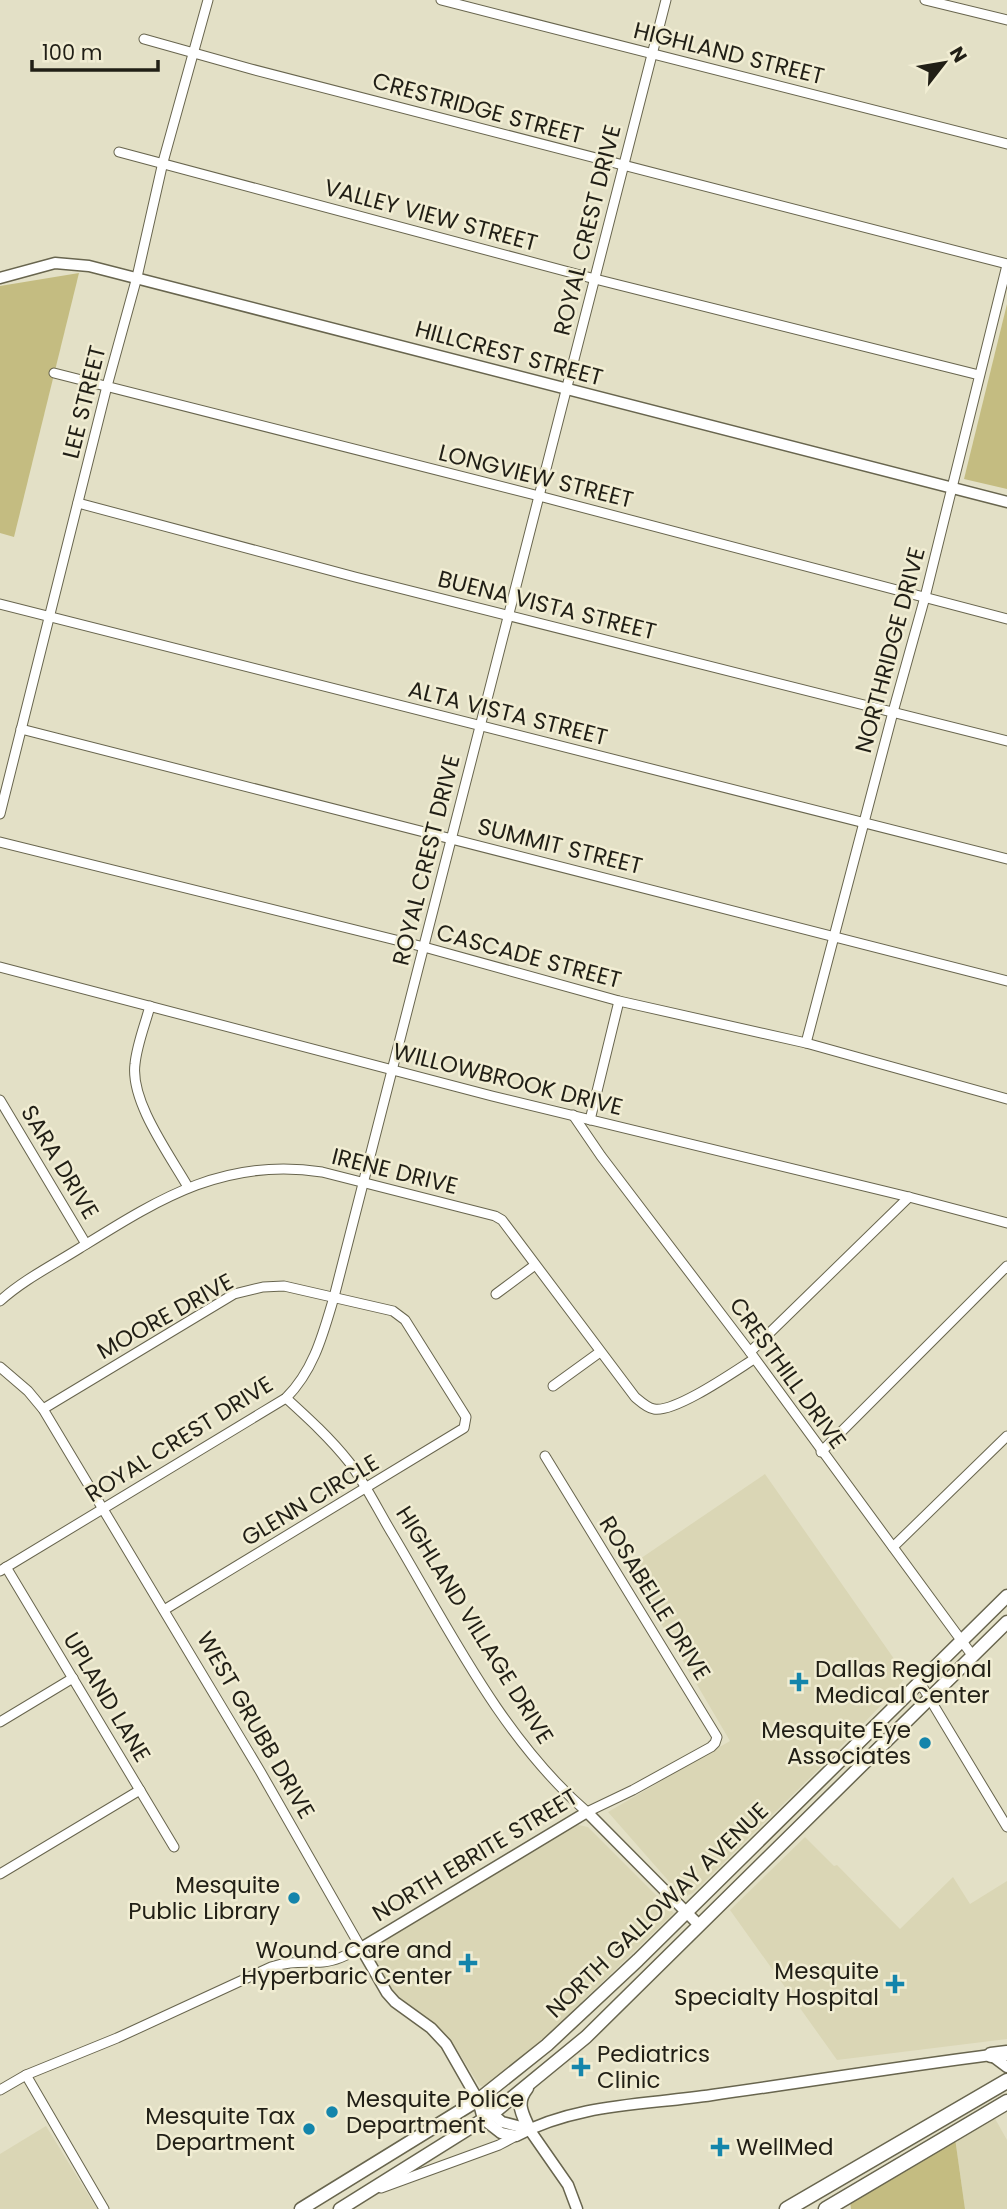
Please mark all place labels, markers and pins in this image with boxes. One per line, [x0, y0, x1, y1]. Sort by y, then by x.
place label: Dallas Regional Medical Center [815, 1653, 992, 1711]
marker: Dallas Regional Medical Center [789, 1672, 809, 1692]
place label: Mesquite Eye Associates [761, 1714, 911, 1772]
marker: Mesquite Eye Associates [917, 1735, 933, 1751]
place label: Mesquite Public Library [128, 1869, 280, 1927]
marker: Mesquite Public Library [286, 1890, 302, 1906]
place label: Wound Care and Hyperbaric Center [241, 1934, 452, 1992]
marker: Wound Care and Hyperbaric Center [458, 1953, 478, 1973]
place label: Mesquite Specialty Hospital [674, 1955, 879, 2013]
marker: Mesquite Specialty Hospital [885, 1974, 905, 1994]
place label: Pediatrics Clinic [597, 2038, 710, 2096]
marker: Pediatrics Clinic [571, 2057, 591, 2077]
place label: Mesquite Police Department [346, 2083, 524, 2141]
place label: Mesquite Tax Department [145, 2100, 295, 2158]
marker: Mesquite Police Department [324, 2104, 340, 2120]
marker: Mesquite Tax Department [301, 2121, 317, 2137]
place label: WellMed [736, 2131, 834, 2163]
marker: WellMed [710, 2137, 730, 2157]

